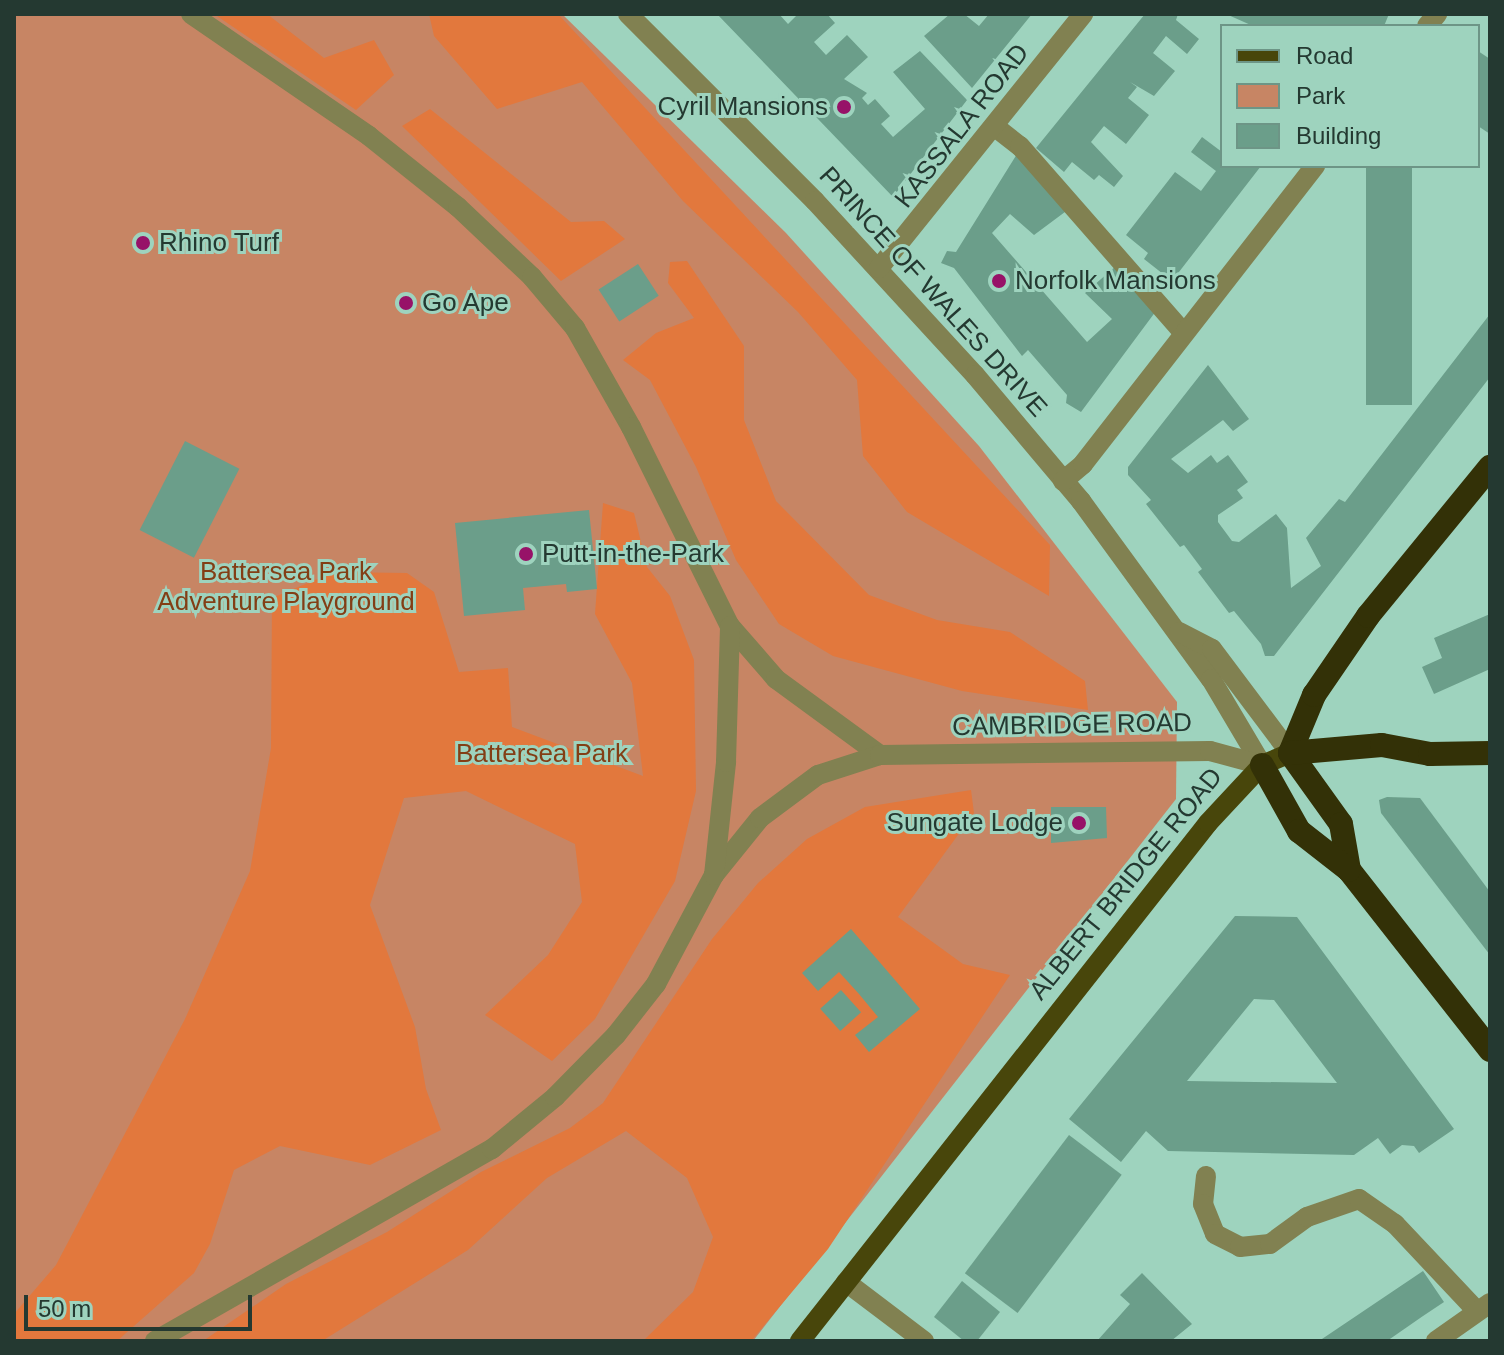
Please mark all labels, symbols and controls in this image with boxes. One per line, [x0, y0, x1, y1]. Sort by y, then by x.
legend [1220, 24, 1480, 168]
street label: KASSALA ROAD [888, 37, 1036, 215]
text: Road [1296, 42, 1353, 69]
text: Park [1296, 82, 1345, 109]
place label: Cyril Mansions [658, 91, 828, 123]
marker: Cyril Mansions [835, 98, 853, 116]
text: Building [1296, 122, 1381, 149]
street label: PRINCE OF WALES DRIVE [812, 161, 1054, 423]
place label: Rhino Turf [159, 227, 279, 259]
marker: Rhino Turf [134, 234, 152, 252]
place label: Norfolk Mansions [1015, 265, 1216, 297]
marker: Norfolk Mansions [990, 272, 1008, 290]
place label: Go Ape [422, 287, 510, 319]
marker: Go Ape [397, 294, 415, 312]
place label: Putt-in-the-Park [542, 538, 724, 570]
marker: Putt-in-the-Park [517, 545, 535, 563]
park label: Battersea Park Adventure Playground [157, 556, 415, 618]
street label: CAMBRIDGE ROAD [952, 707, 1192, 743]
park label: Battersea Park [456, 738, 628, 770]
street label: ALBERT BRIDGE ROAD [1023, 762, 1229, 1006]
place label: Sungate Lodge [887, 807, 1063, 839]
marker: Sungate Lodge [1070, 814, 1088, 832]
scale bar [28, 1279, 256, 1329]
text: 50 m [38, 1295, 91, 1322]

